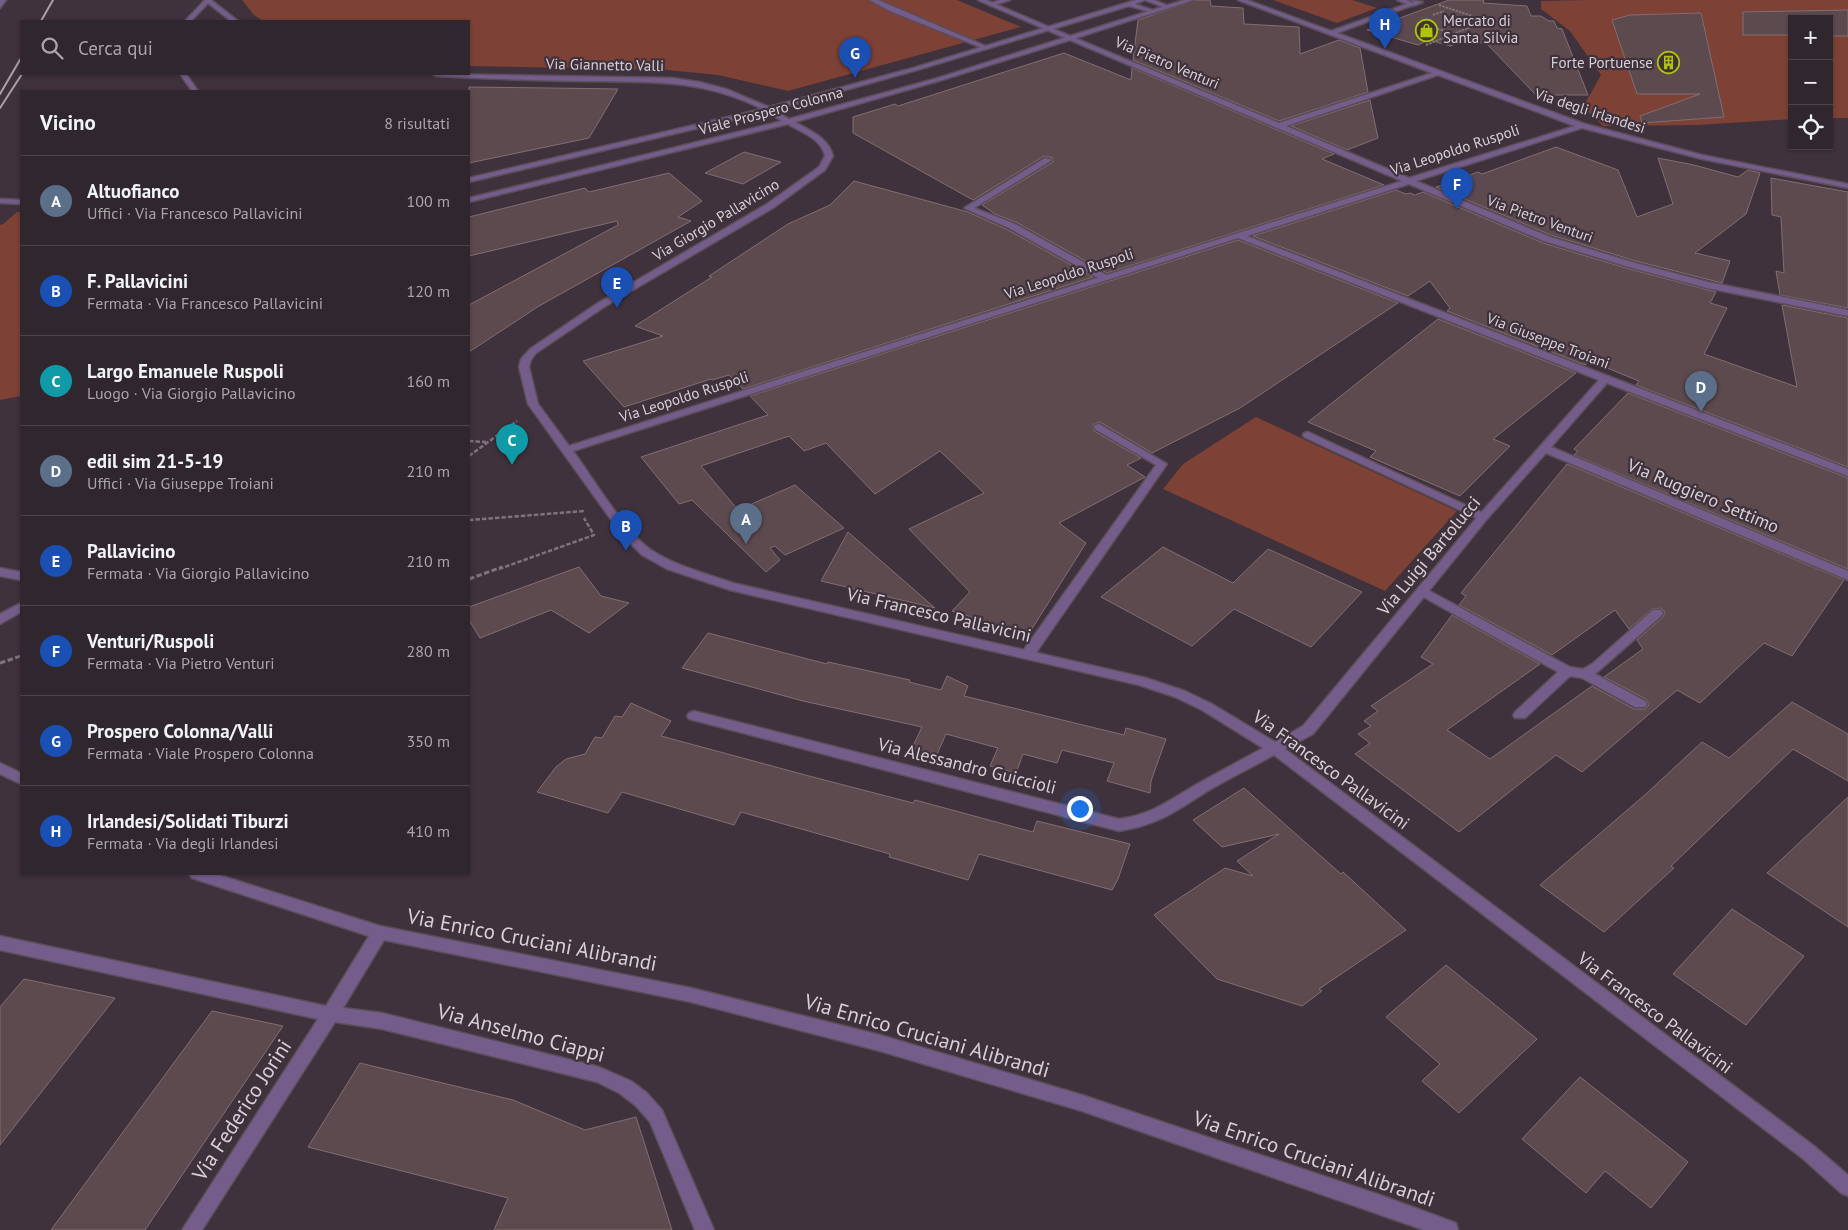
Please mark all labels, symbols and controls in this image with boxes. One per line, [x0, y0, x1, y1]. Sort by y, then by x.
pin: H [1369, 8, 1401, 49]
place label: Mercato di Santa Silvia [1443, 11, 1518, 47]
map controls [1788, 15, 1833, 150]
button: + [1788, 15, 1833, 60]
shop icon: Mercato di Santa Silvia [1415, 18, 1439, 42]
search box [20, 20, 470, 75]
street label: Via Pietro Venturi [1111, 32, 1222, 93]
icon: search [38, 34, 66, 62]
text: Cerca qui [78, 36, 153, 60]
pin: G [839, 37, 871, 78]
building icon: Forte Portuense [1657, 51, 1681, 75]
place label: Forte Portuense [1551, 53, 1653, 72]
street label: Via Giannetto Valli [545, 54, 664, 75]
button: − [1788, 60, 1833, 105]
street label: Viale Prospero Colonna [696, 82, 845, 139]
street label: Via degli Irlandesi [1531, 83, 1648, 137]
button: locate [1788, 105, 1833, 150]
text: Vicino [40, 109, 96, 136]
text: 8 risultati [384, 113, 450, 133]
street label: Via Leopoldo Ruspoli [1387, 120, 1522, 180]
pin: F [1441, 168, 1473, 209]
street label: Via Giorgio Pallavicino [648, 174, 782, 265]
text: Altuofianco [87, 179, 180, 203]
street label: Via Pietro Venturi [1484, 190, 1596, 247]
text: A [51, 191, 61, 211]
text: 100 m [407, 191, 450, 211]
text: Uffici · Via Francesco Pallavicini [87, 203, 303, 223]
street label: Via Leopoldo Ruspoli [1001, 244, 1136, 304]
pin: E [601, 267, 633, 308]
text: F. Pallavicini [87, 269, 188, 293]
text: B [51, 281, 61, 301]
text: 120 m [407, 281, 450, 301]
text: Fermata · Via Francesco Pallavicini [87, 293, 323, 313]
street label: Via Giuseppe Troiani [1483, 308, 1612, 373]
text: Largo Emanuele Ruspoli [87, 359, 284, 383]
street label: Via Leopoldo Ruspoli [616, 367, 751, 427]
text: C [52, 371, 60, 391]
text: 160 m [407, 371, 450, 391]
pin: D [1685, 371, 1717, 412]
text: Luogo · Via Giorgio Pallavicino [87, 383, 296, 403]
pin: C [496, 424, 528, 465]
text: edil sim 21-5-19 [87, 449, 223, 473]
street label: Via Ruggiero Settimo [1623, 453, 1783, 538]
text: D [51, 461, 61, 481]
text: 210 m [407, 461, 450, 481]
text: Uffici · Via Giuseppe Troiani [87, 473, 274, 493]
street label: Via Luigi Bartolucci [1371, 491, 1485, 621]
pin: A [730, 503, 762, 544]
pin: B [610, 510, 642, 551]
text: Pallavicino [87, 539, 175, 563]
text: E [52, 551, 60, 571]
text: 210 m [407, 551, 450, 571]
text: Fermata · Via Giorgio Pallavicino [87, 563, 309, 583]
street label: Via Francesco Pallavicini [844, 582, 1034, 647]
text: Venturi/Ruspoli [87, 629, 214, 653]
text: F [52, 641, 60, 661]
text: 280 m [407, 641, 450, 661]
text: Fermata · Via Pietro Venturi [87, 653, 274, 673]
street label: Via Francesco Pallavicini [1247, 704, 1414, 834]
text: Prospero Colonna/Valli [87, 719, 273, 743]
text: G [51, 731, 61, 751]
text: 350 m [407, 731, 450, 751]
street label: Via Alessandro Guiccioli [874, 732, 1059, 799]
text: Fermata · Viale Prospero Colonna [87, 743, 314, 763]
your location [1067, 796, 1093, 822]
text: Irlandesi/Solidati Tiburzi [87, 809, 289, 833]
text: H [51, 821, 61, 841]
text: 410 m [407, 821, 450, 841]
text: Fermata · Via degli Irlandesi [87, 833, 279, 853]
street label: Via Enrico Cruciani Alibrandi [404, 902, 659, 977]
street label: Via Francesco Pallavicini [1572, 946, 1737, 1079]
street label: Via Enrico Cruciani Alibrandi [800, 987, 1053, 1083]
street label: Via Anselmo Ciappi [433, 997, 608, 1068]
street label: Via Federico Jorini [185, 1034, 297, 1186]
street label: Via Enrico Cruciani Alibrandi [1189, 1104, 1439, 1213]

